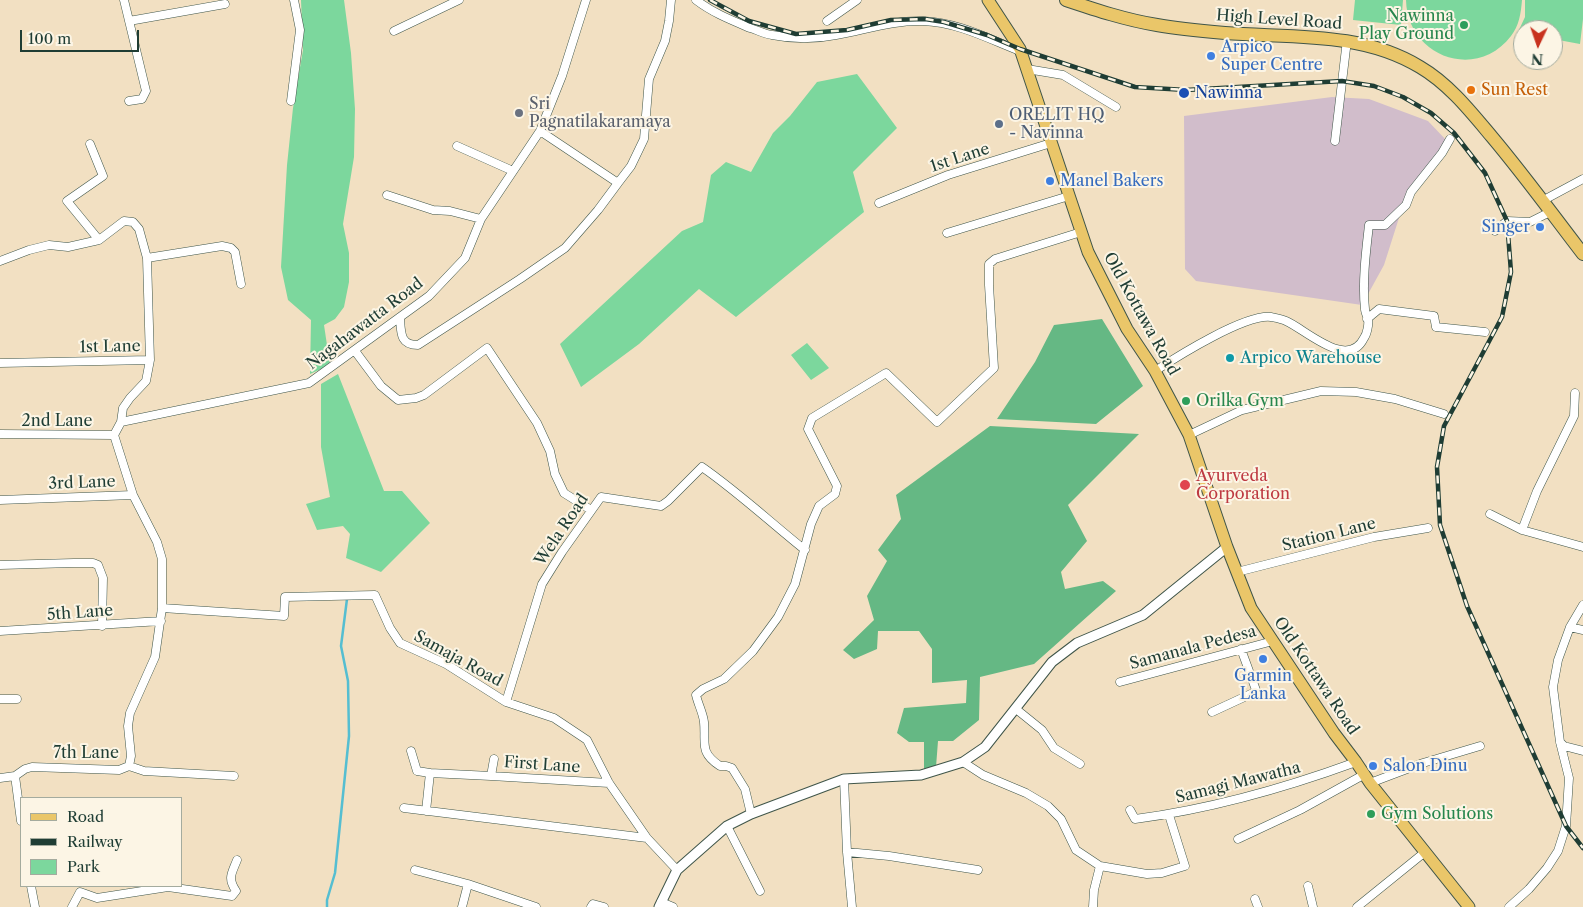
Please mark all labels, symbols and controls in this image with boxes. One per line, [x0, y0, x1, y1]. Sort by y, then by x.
street label: High Level Road [1215, 6, 1343, 34]
place label: Nawinna Play Ground [1359, 6, 1454, 44]
marker: Nawinna Play Ground [1458, 19, 1470, 31]
scale bar [22, 20, 141, 52]
north arrow [1513, 20, 1563, 70]
text: 100 m [28, 29, 71, 48]
place label: Arpico Super Centre [1221, 37, 1323, 75]
marker: Arpico Super Centre [1205, 50, 1217, 62]
text: N [1531, 50, 1544, 68]
place label: Sun Rest [1481, 80, 1548, 100]
place label: Nawinna [1195, 83, 1262, 103]
marker: Sun Rest [1465, 84, 1477, 96]
marker: Nawinna [1177, 86, 1191, 100]
place label: Sri Pagnatilakaramaya [529, 94, 671, 132]
place label: ORELIT HQ - Navinna [1009, 105, 1104, 143]
marker: Sri Pagnatilakaramaya [513, 107, 525, 119]
marker: ORELIT HQ - Navinna [993, 118, 1005, 130]
street label: 1st Lane [928, 139, 992, 177]
place label: Manel Bakers [1060, 171, 1163, 191]
marker: Manel Bakers [1044, 175, 1056, 187]
place label: Singer [1481, 217, 1530, 237]
marker: Singer [1534, 221, 1546, 233]
street label: Old Kottawa Road [1099, 249, 1183, 379]
street label: Nagahawatta Road [303, 274, 427, 374]
street label: 1st Lane [79, 337, 141, 357]
place label: Arpico Warehouse [1240, 348, 1381, 368]
marker: Arpico Warehouse [1224, 352, 1236, 364]
place label: Orilka Gym [1196, 391, 1284, 411]
marker: Orilka Gym [1180, 395, 1192, 407]
street label: 2nd Lane [21, 411, 93, 431]
place label: Ayurveda Corporation [1196, 466, 1290, 504]
street label: 3rd Lane [48, 472, 116, 494]
marker: Ayurveda Corporation [1178, 478, 1192, 492]
street label: Wela Road [531, 491, 593, 569]
street label: Station Lane [1280, 514, 1378, 556]
street label: 5th Lane [46, 601, 114, 625]
street label: Old Kottawa Road [1269, 613, 1363, 739]
street label: Samanala Pedesa [1128, 622, 1258, 674]
street label: Samaja Road [410, 627, 506, 691]
marker: Garmin Lanka [1257, 653, 1269, 665]
place label: Garmin Lanka [1234, 666, 1292, 704]
street label: 7th Lane [53, 743, 119, 763]
street label: First Lane [503, 753, 581, 777]
place label: Salon Dinu [1383, 756, 1467, 776]
street label: Samagi Mawatha [1173, 758, 1303, 808]
marker: Salon Dinu [1367, 760, 1379, 772]
legend [20, 797, 182, 887]
place label: Gym Solutions [1381, 804, 1493, 824]
text: Road [67, 807, 104, 826]
marker: Gym Solutions [1365, 808, 1377, 820]
text: Railway [67, 832, 123, 851]
text: Park [67, 857, 100, 876]

